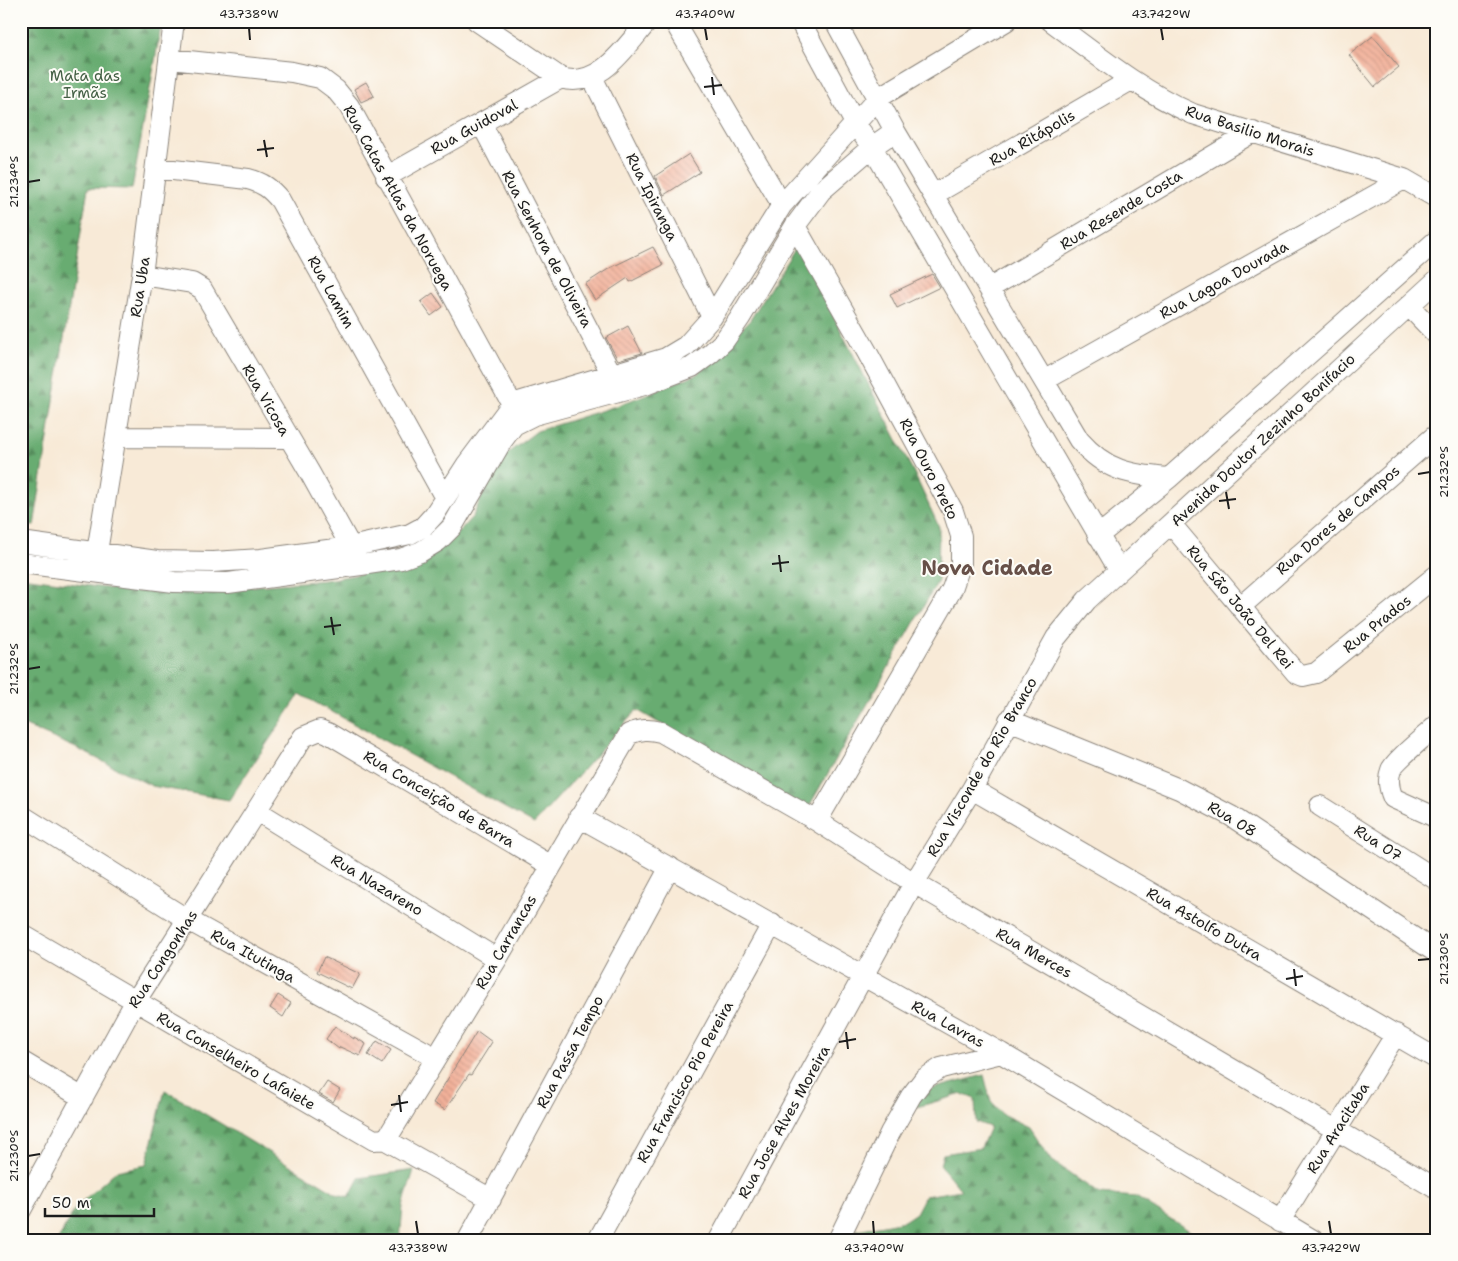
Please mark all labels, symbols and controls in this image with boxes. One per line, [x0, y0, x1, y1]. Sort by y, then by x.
text: 43.738°W [219, 6, 279, 22]
text: 43.740°W [675, 6, 735, 22]
text: 43.742°W [1131, 6, 1191, 22]
park label: Mata das Irmãs [50, 66, 120, 103]
street label: Rua Guidoval [427, 95, 522, 159]
street label: Rua Basilio Morais [1183, 101, 1317, 161]
street label: Rua Catas Atlas da Noruega [339, 102, 458, 295]
street label: Rua Ritápolis [985, 105, 1079, 171]
street label: Rua Ipiranga [621, 150, 683, 245]
text: 21.234°S [6, 156, 22, 208]
street label: Rua Resende Costa [1056, 165, 1186, 254]
street label: Rua Senhora de Oliveira [497, 167, 597, 332]
street label: Rua Lagoa Dourada [1156, 236, 1293, 324]
street label: Rua Lamim [303, 252, 359, 332]
street label: Rua Uba [125, 255, 155, 319]
street label: Avenida Doutor Zezinho Bonifacio [1166, 349, 1360, 531]
street label: Rua Vicosa [237, 360, 295, 440]
street label: Rua Ouro Preto [895, 415, 963, 523]
text: 21.232°S [1436, 446, 1452, 498]
street label: Rua Dores de Campos [1272, 461, 1404, 579]
street label: Rua São João Del Rei [1182, 541, 1298, 673]
district label: Nova Cidade [921, 555, 1053, 581]
street label: Rua Prados [1339, 590, 1415, 658]
text: 21.232°S [6, 643, 22, 695]
street label: Rua Visconde do Rio Branco [922, 674, 1042, 860]
street label: Rua Conceição de Barra [360, 746, 519, 852]
street label: Rua 08 [1204, 797, 1260, 841]
street label: Rua 07 [1350, 820, 1406, 866]
street label: Rua Nazareno [327, 850, 427, 920]
street label: Rua Astolfo Dutra [1143, 883, 1266, 965]
street label: Rua Carrancas [471, 891, 541, 993]
street label: Rua Congonhas [124, 906, 202, 1012]
street label: Rua Merces [992, 923, 1076, 983]
street label: Rua Itutinga [207, 925, 299, 988]
text: 21.230°S [1436, 932, 1452, 985]
street label: Rua Passa Tempo [532, 992, 608, 1112]
street label: Rua Lavras [908, 996, 988, 1052]
street label: Rua Francisco Pio Pereira [632, 997, 738, 1166]
street label: Rua Conselheiro Lafaiete [153, 1007, 319, 1115]
street label: Rua Jose Alves Moreira [733, 1041, 835, 1202]
street label: Rua Aracitaba [1302, 1078, 1374, 1177]
text: 21.230°S [6, 1129, 22, 1182]
scale bar [45, 1186, 154, 1218]
text: 50 m [52, 1193, 90, 1213]
text: 43.738°W [388, 1240, 448, 1256]
text: 43.740°W [844, 1240, 904, 1256]
text: 43.742°W [1301, 1240, 1361, 1256]

